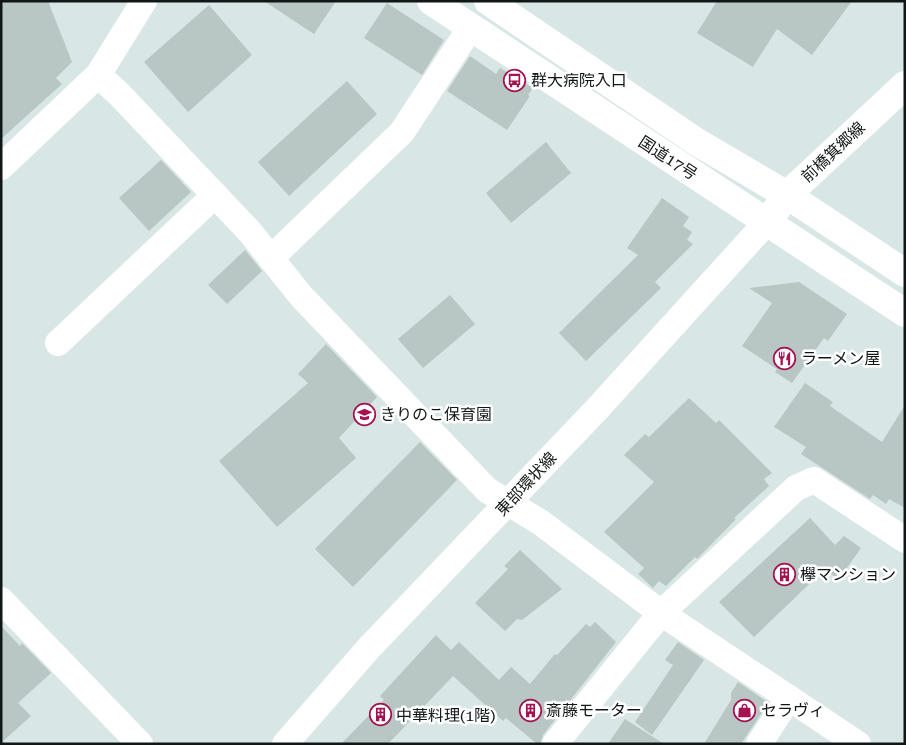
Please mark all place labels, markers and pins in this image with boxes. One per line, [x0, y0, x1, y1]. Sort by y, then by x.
bus stop icon: 群大病院入口 [503, 68, 527, 92]
place label: 群大病院入口 [531, 71, 627, 90]
restaurant icon: ラーメン屋 [773, 346, 797, 370]
place label: ラーメン屋 [801, 349, 880, 368]
school or university icon: きりのこ保育園 [352, 402, 376, 426]
place label: きりのこ保育園 [380, 405, 492, 424]
building icon: 欅マンション [772, 562, 796, 586]
place label: 欅マンション [800, 565, 896, 584]
building icon: 斎藤モーター [518, 698, 542, 722]
shop icon: セラヴィ [733, 698, 757, 722]
place label: 斎藤モーター [546, 701, 642, 720]
place label: セラヴィ [761, 701, 825, 720]
building icon: 中華料理(1階) [368, 703, 392, 727]
place label: 中華料理(1階) [396, 706, 495, 725]

